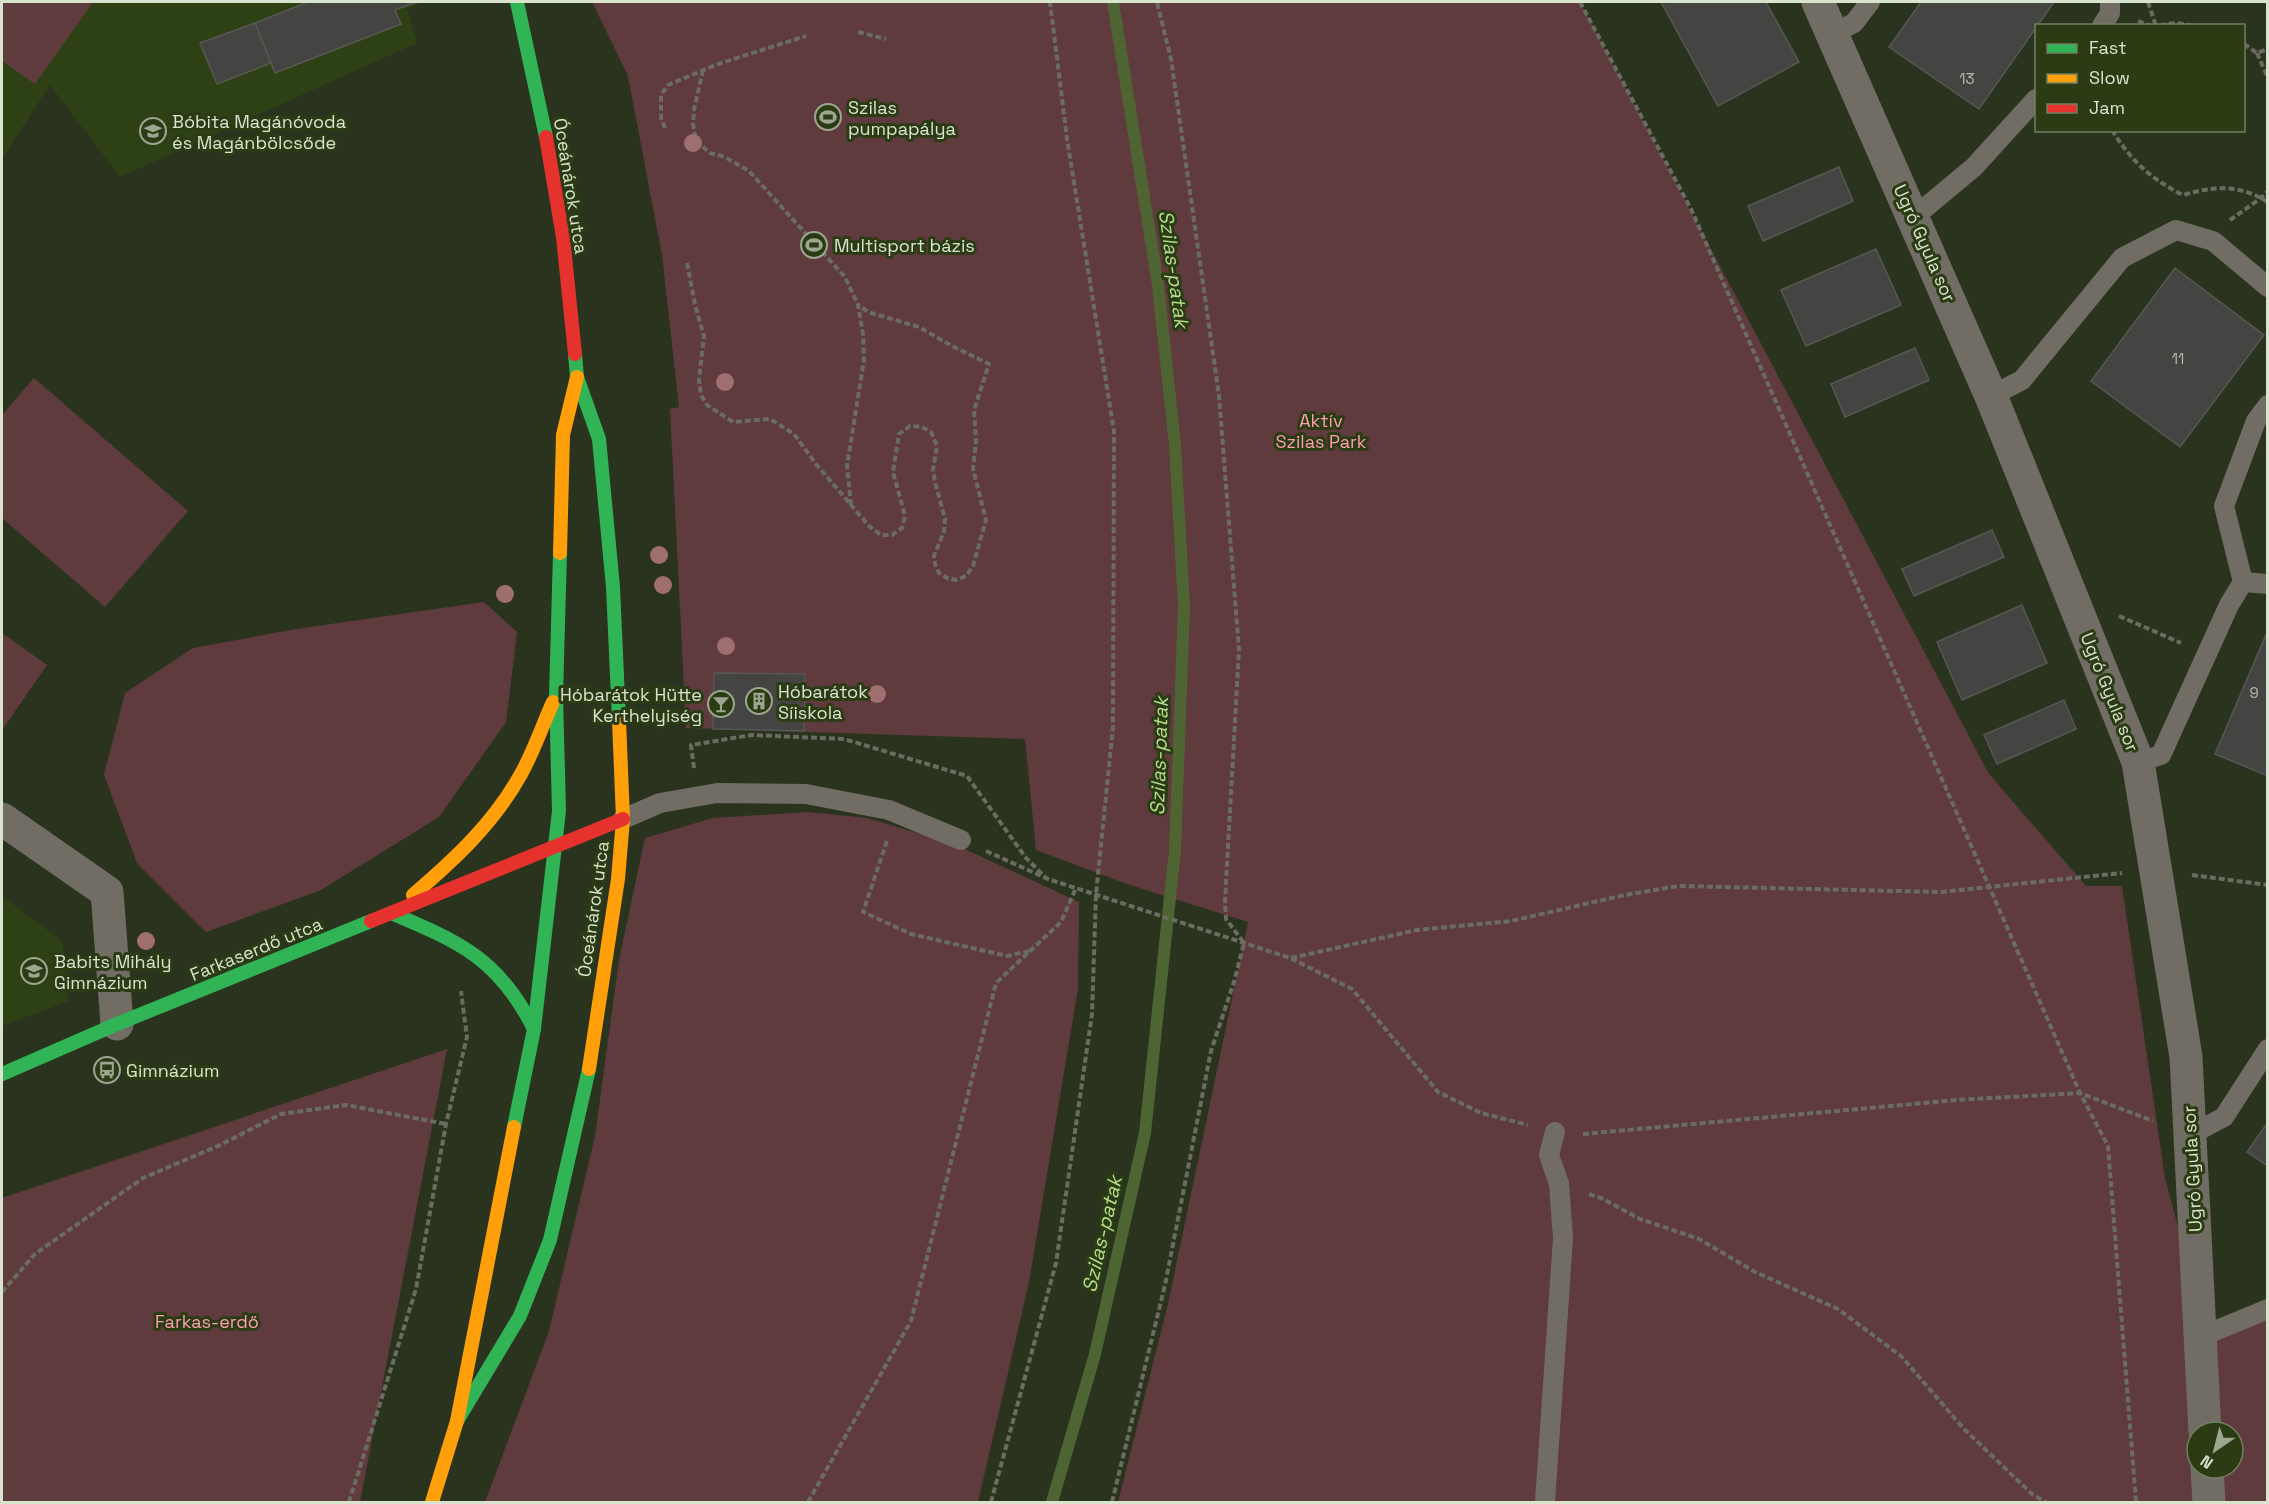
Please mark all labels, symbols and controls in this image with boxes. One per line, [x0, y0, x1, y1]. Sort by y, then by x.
legend [2035, 24, 2245, 132]
text: Fast [2089, 36, 2126, 59]
text: Slow [2089, 66, 2130, 89]
house number: 13 [1959, 69, 1975, 88]
place label: Szilas pumpapálya [848, 96, 956, 140]
text: Jam [2089, 96, 2125, 119]
sports icon: Szilas pumpapálya [813, 102, 843, 132]
place label: Bóbita Magánóvoda és Magánbölcsőde [172, 110, 346, 154]
school or university icon: Bóbita Magánóvoda és Magánbölcsőde [138, 116, 168, 146]
street label: Óceánárok utca [549, 116, 593, 256]
street label: Ugró Gyula sor [1889, 181, 1961, 306]
water label: Szilas-patak [1153, 208, 1195, 332]
sports icon: Multisport bázis [799, 230, 829, 260]
place label: Multisport bázis [834, 234, 975, 257]
house number: 11 [2172, 349, 2184, 368]
park label: Aktív Szilas Park [1275, 409, 1367, 453]
street label: Ugró Gyula sor [2076, 629, 2144, 755]
place label: Hóbarátok Síiskola [778, 680, 868, 724]
place label: Hóbarátok Hütte Kerthelyiség [560, 683, 702, 727]
house number: 9 [2249, 683, 2259, 702]
building icon: Hóbarátok Síiskola [744, 686, 774, 716]
bar icon: Hóbarátok Hütte Kerthelyiség [706, 689, 736, 719]
water label: Szilas-patak [1144, 694, 1174, 816]
street label: Óceánárok utca [572, 839, 614, 979]
street label: Farkaserdő utca [187, 912, 325, 986]
place label: Babits Mihály Gimnázium [54, 950, 171, 994]
school or university icon: Babits Mihály Gimnázium [19, 956, 49, 986]
bus stop icon: Gimnázium [92, 1055, 122, 1085]
place label: Gimnázium [126, 1059, 219, 1082]
street label: Ugró Gyula sor [2177, 1105, 2207, 1233]
water label: Szilas-patak [1076, 1171, 1129, 1295]
park label: Farkas-erdő [155, 1310, 259, 1333]
north arrow [2185, 1420, 2245, 1480]
text: N [2196, 1450, 2217, 1474]

